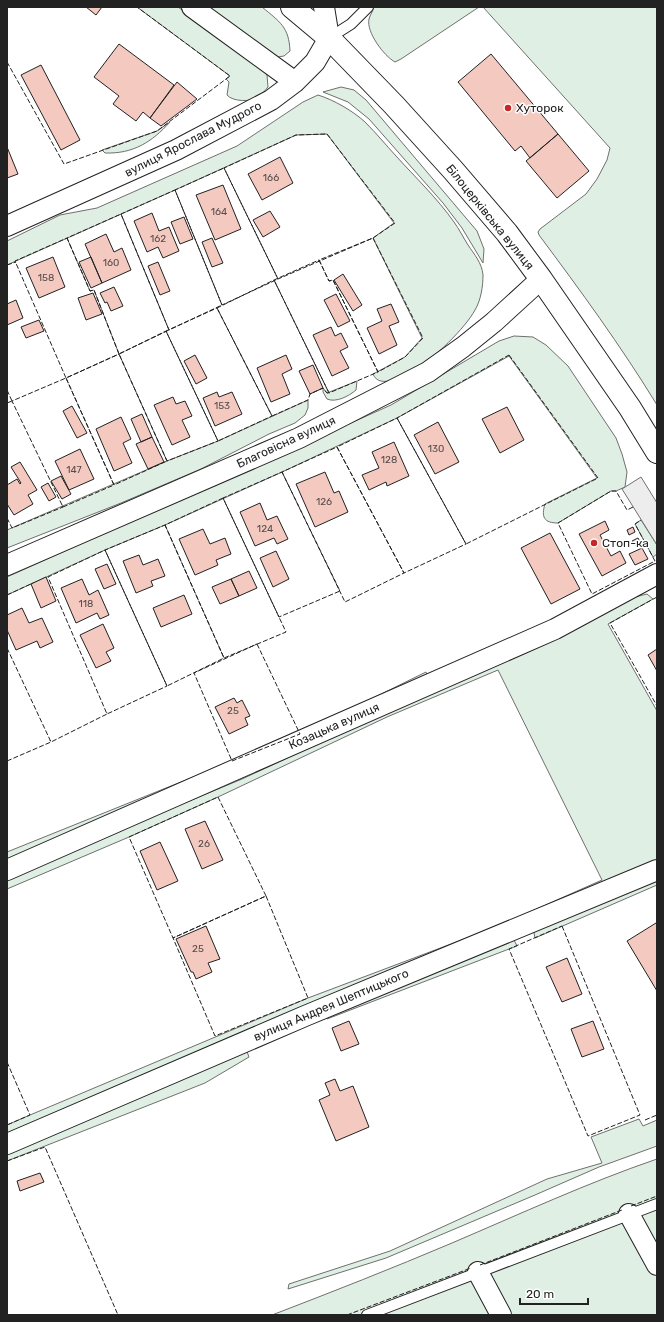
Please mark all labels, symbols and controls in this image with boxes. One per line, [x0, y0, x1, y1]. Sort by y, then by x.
street label: вулиця Ярослава Мудрого [122, 98, 264, 180]
place label: Хуторок [516, 101, 564, 115]
marker: Хуторок [503, 103, 513, 113]
street label: Білоцерківська вулиця [443, 161, 537, 273]
house number: 166 [263, 172, 279, 184]
house number: 164 [211, 206, 227, 218]
house number: 162 [150, 233, 166, 245]
house number: 160 [103, 257, 119, 269]
house number: 158 [38, 272, 54, 284]
house number: 153 [214, 400, 230, 412]
street label: Благовісна вулиця [234, 413, 338, 471]
house number: 130 [428, 443, 444, 455]
house number: 128 [381, 454, 397, 466]
house number: 147 [66, 464, 82, 476]
house number: 126 [316, 496, 332, 508]
house number: 124 [257, 523, 273, 535]
place label: Стоп-ка [602, 536, 649, 550]
marker: Стоп-ка [589, 538, 599, 548]
house number: 118 [79, 598, 93, 610]
street label: Козацька вулиця [287, 700, 381, 752]
house number: 25 [227, 705, 239, 717]
house number: 26 [198, 838, 210, 850]
house number: 25 [192, 943, 204, 955]
street label: вулиця Андрея Шептицького [251, 966, 411, 1044]
scale bar [520, 1280, 588, 1306]
text: 20 m [526, 1287, 554, 1301]

